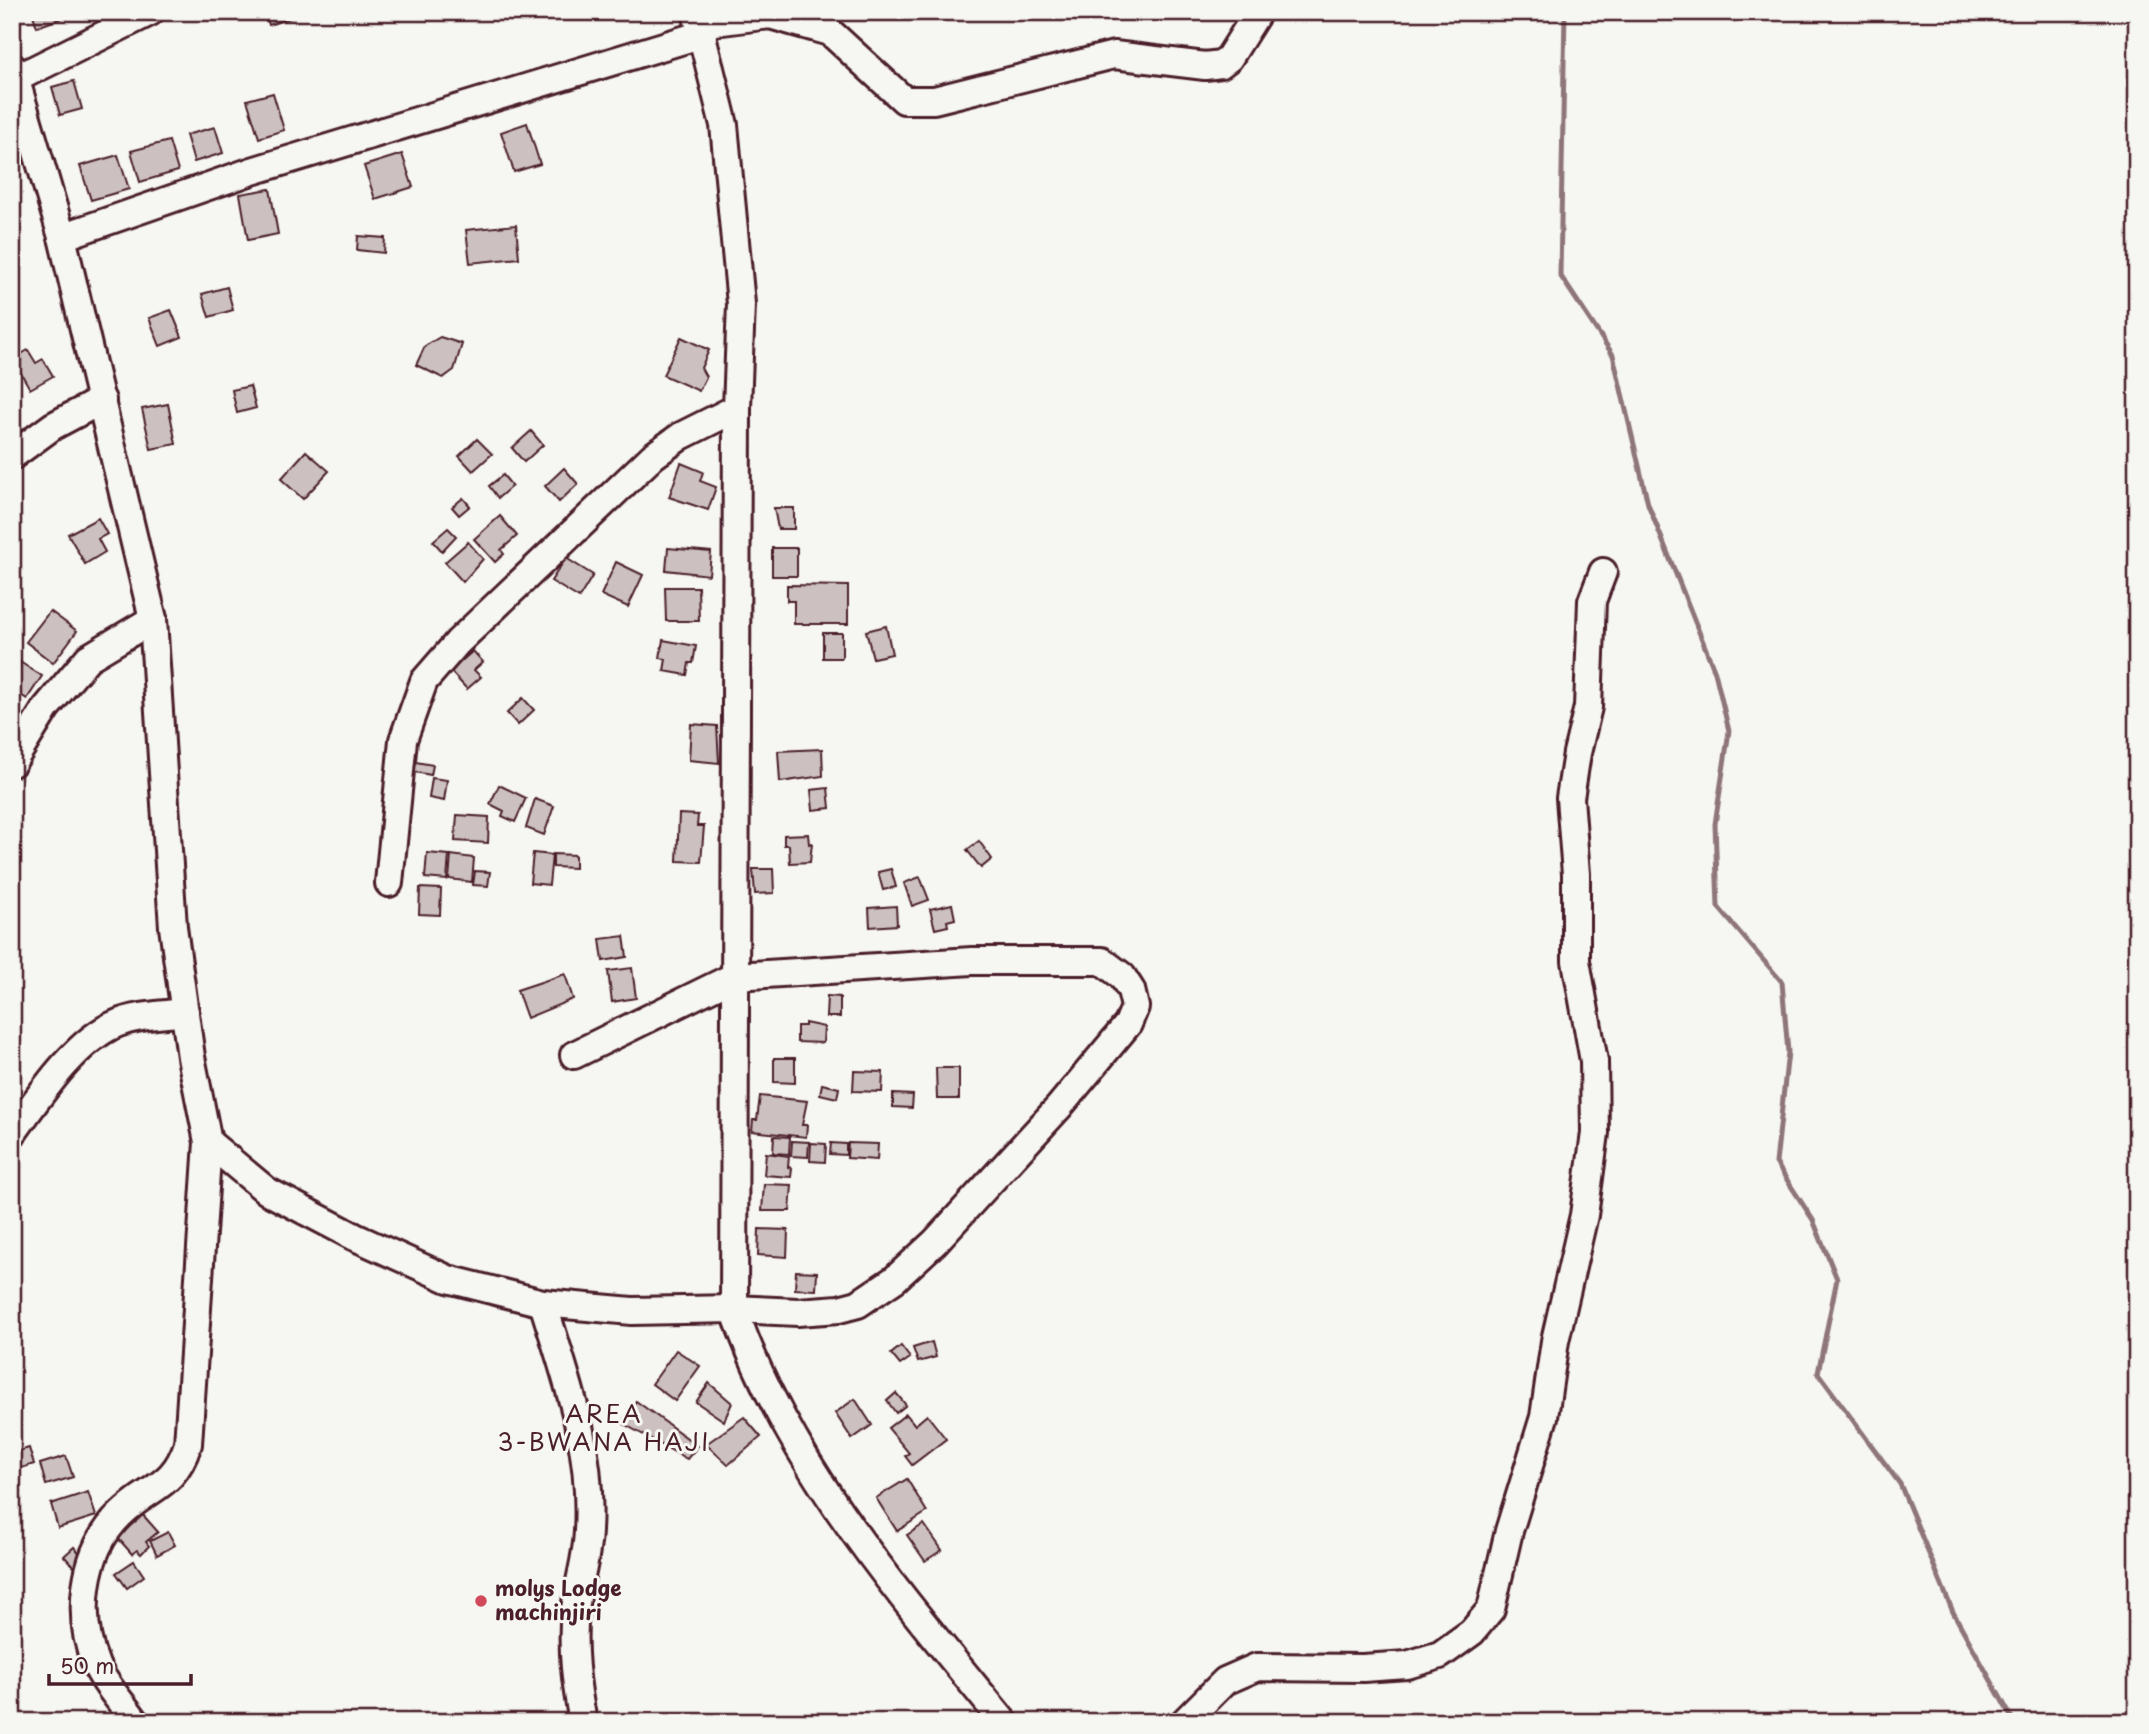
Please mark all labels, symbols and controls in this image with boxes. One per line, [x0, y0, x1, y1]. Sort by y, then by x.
district label: AREA 3-BWANA HAJI [497, 1395, 711, 1459]
place label: molys Lodge machinjiri [495, 1571, 622, 1627]
marker: molys Lodge machinjiri [473, 1593, 489, 1609]
scale bar [49, 1643, 191, 1687]
text: 50 m [60, 1649, 114, 1681]

